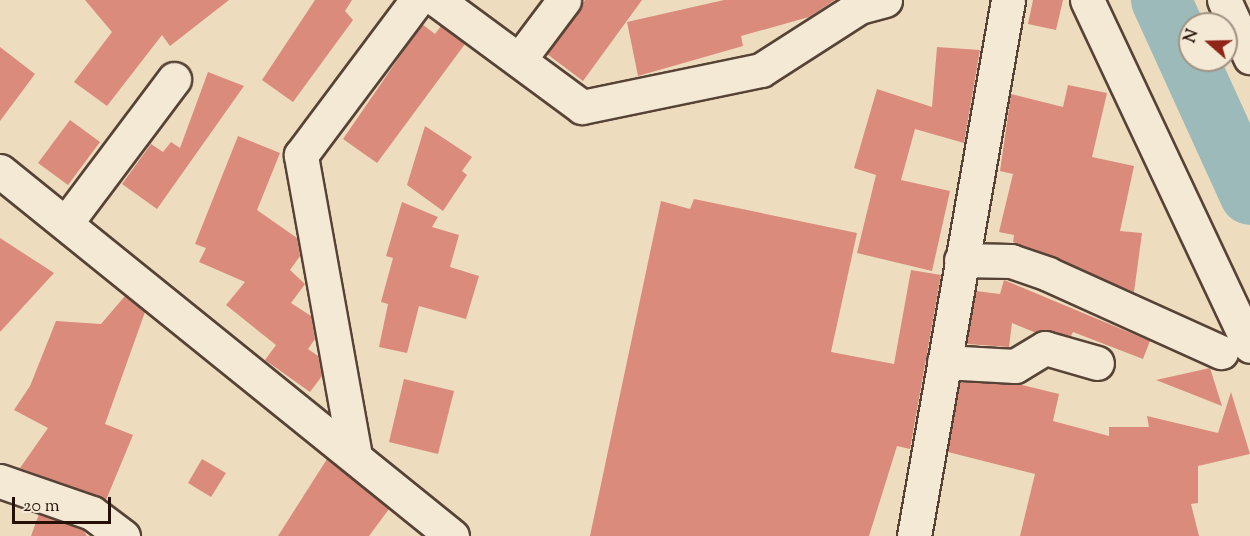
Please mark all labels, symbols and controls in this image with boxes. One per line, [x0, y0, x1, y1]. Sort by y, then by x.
north arrow [1178, 12, 1238, 72]
text: N [1180, 26, 1205, 46]
scale bar [15, 485, 114, 523]
text: 20 m [23, 494, 60, 520]

